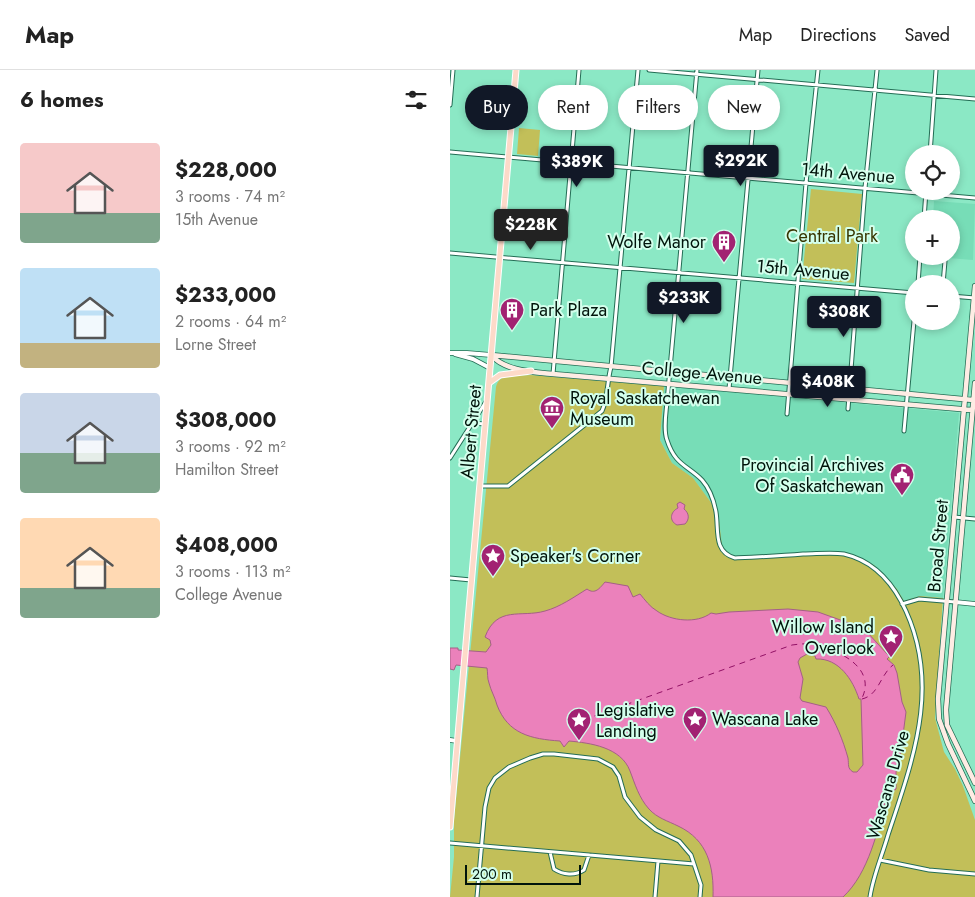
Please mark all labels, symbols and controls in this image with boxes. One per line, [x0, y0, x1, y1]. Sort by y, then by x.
text: Map [25, 17, 74, 52]
text: Map [739, 22, 772, 48]
text: Directions [800, 22, 876, 48]
text: Saved [904, 22, 950, 48]
text: 6 homes [20, 85, 104, 115]
chip: Buy [465, 85, 528, 130]
chip: Rent [538, 85, 608, 130]
chip: Filters [618, 85, 698, 130]
chip: New [708, 85, 780, 130]
icon: filters [402, 86, 430, 114]
pin: $292K [706, 144, 776, 187]
map controls [905, 145, 960, 330]
button: locate [905, 145, 960, 200]
pin: $389K [542, 146, 612, 188]
text: $292K [715, 149, 767, 172]
text: $389K [551, 150, 603, 173]
text: $228,000 [175, 155, 277, 185]
street label: 14th Avenue [800, 156, 896, 190]
icon: home [60, 163, 120, 223]
text: 3 rooms · 74 m² [175, 185, 285, 208]
text: 15th Avenue [175, 208, 258, 231]
pin: $228K [496, 208, 566, 251]
button: + [905, 210, 960, 265]
text: $228K [505, 213, 557, 236]
park label: Central Park [786, 223, 878, 249]
place label: Wolfe Manor [607, 229, 707, 255]
building icon: Wolfe Manor [711, 229, 737, 263]
street label: 15th Avenue [755, 253, 851, 287]
button: − [905, 275, 960, 330]
text: $233,000 [175, 280, 276, 310]
pin: $233K [649, 282, 719, 324]
text: $233K [658, 286, 710, 309]
icon: home [60, 288, 120, 348]
pin: $308K [809, 296, 879, 338]
building icon: Park Plaza [499, 297, 525, 331]
place label: Park Plaza [530, 297, 607, 323]
text: $308K [818, 300, 870, 323]
text: 2 rooms · 64 m² [175, 310, 286, 333]
text: Lorne Street [175, 333, 256, 356]
street label: College Avenue [641, 355, 763, 391]
pin: $408K [793, 366, 863, 408]
text: $408K [802, 370, 854, 393]
street label: Albert Street [454, 383, 488, 480]
place label: Royal Saskatchewan Museum [570, 385, 720, 432]
museum icon: Royal Saskatchewan Museum [539, 395, 565, 429]
text: $308,000 [175, 405, 276, 435]
icon: home [60, 413, 120, 473]
text: 3 rooms · 92 m² [175, 435, 286, 458]
place label: Provincial Archives Of Saskatchewan [741, 452, 884, 499]
text: Hamilton Street [175, 458, 278, 481]
public building icon: Provincial Archives Of Saskatchewan [889, 462, 915, 496]
street label: Broad Street [921, 498, 955, 593]
text: $408,000 [175, 530, 278, 560]
icon: home [60, 538, 120, 598]
place icon: Speaker's Corner [480, 543, 506, 577]
place label: Speaker's Corner [510, 543, 641, 569]
text: 3 rooms · 113 m² [175, 560, 291, 583]
text: College Avenue [175, 583, 282, 606]
place label: Willow Island Overlook [772, 614, 874, 661]
place icon: Willow Island Overlook [878, 624, 904, 658]
place label: Legislative Landing [596, 697, 674, 744]
place icon: Wascana Lake [682, 706, 708, 740]
place label: Wascana Lake [712, 706, 818, 732]
place icon: Legislative Landing [566, 707, 592, 741]
street label: Wascana Drive [860, 727, 916, 843]
scale bar [465, 862, 581, 885]
text: 200 m [472, 864, 512, 884]

